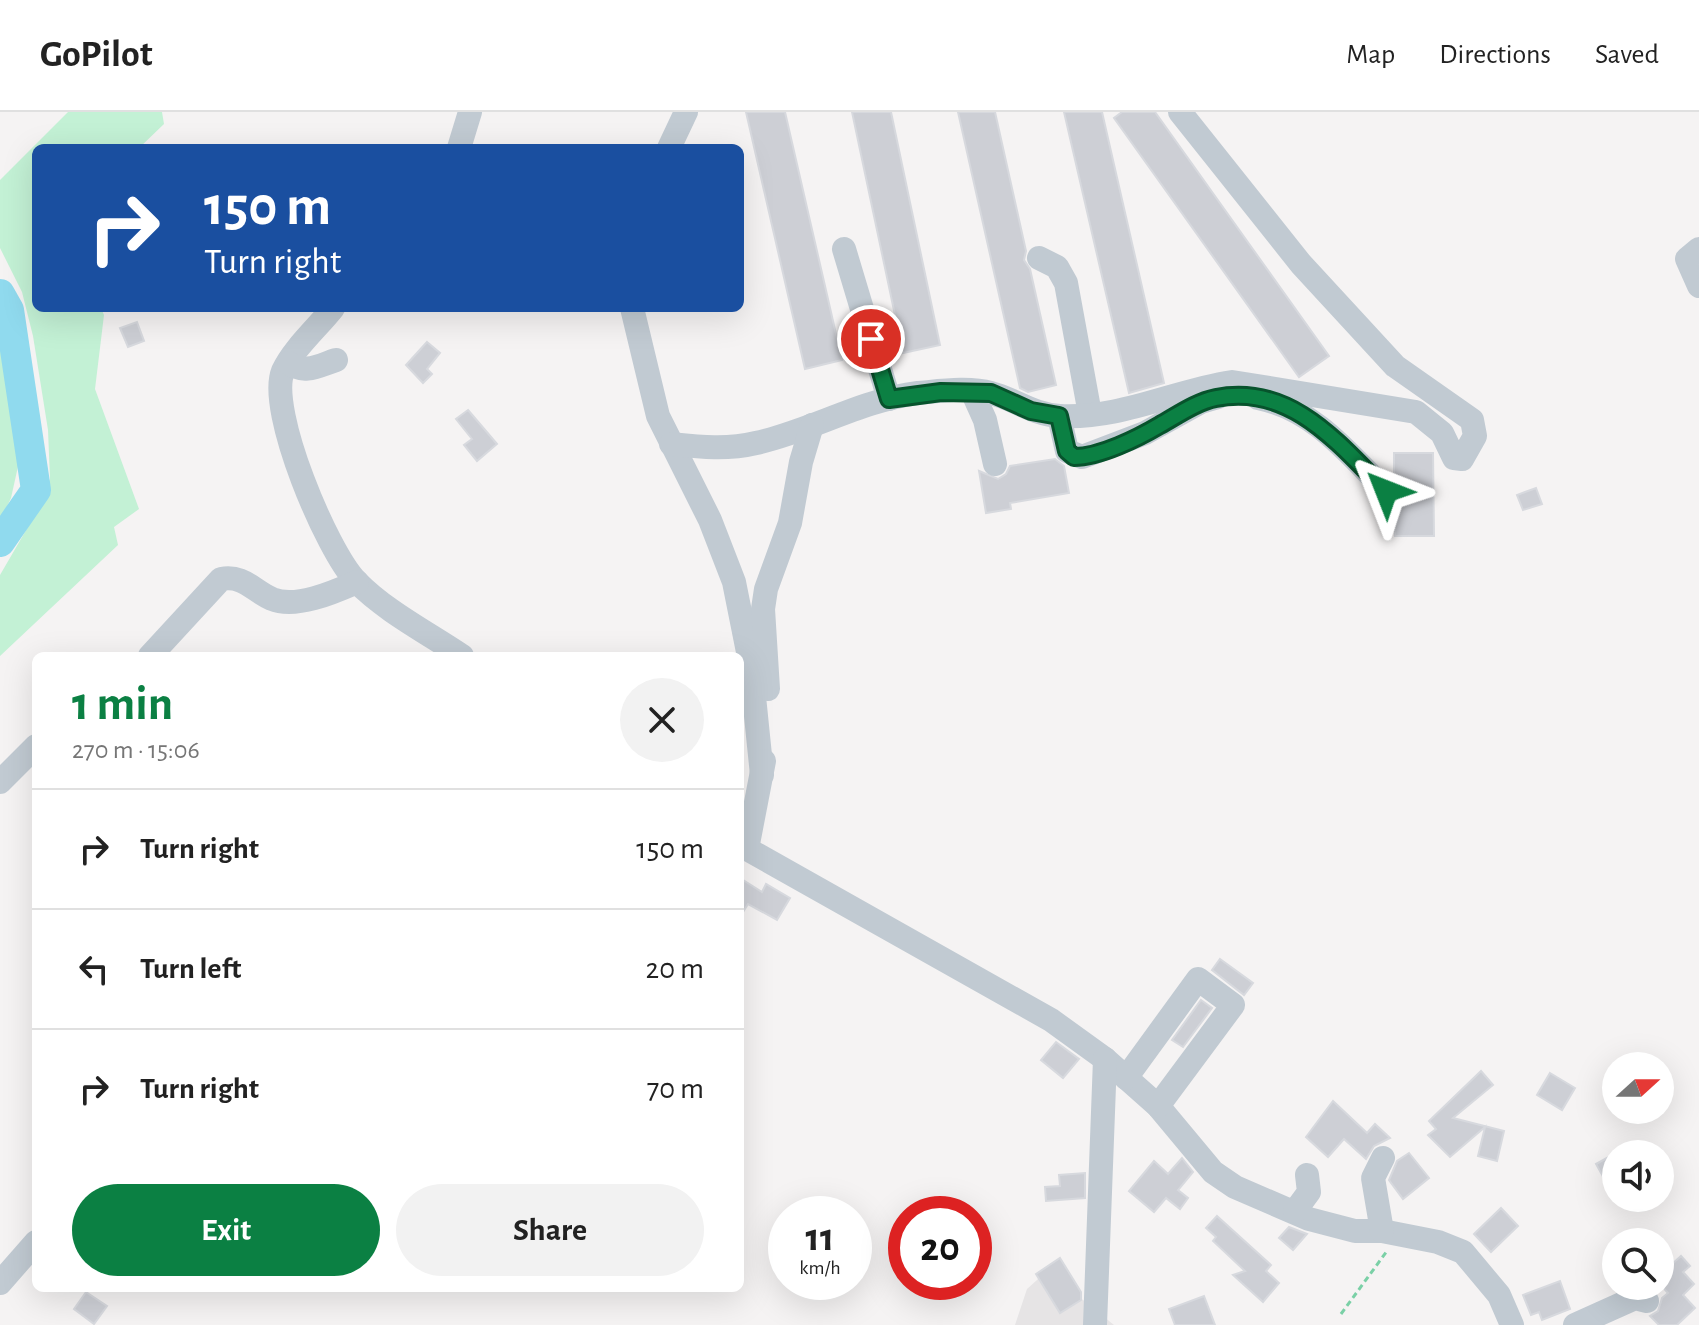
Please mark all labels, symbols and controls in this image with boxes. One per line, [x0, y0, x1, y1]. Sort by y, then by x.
text: GoPilot [40, 36, 153, 74]
text: Map [1346, 41, 1395, 69]
text: Directions [1439, 41, 1551, 69]
text: Saved [1595, 41, 1659, 69]
icon: right [72, 176, 176, 280]
text: 150 m [204, 179, 331, 235]
text: Turn right [204, 244, 341, 280]
pin [837, 305, 905, 373]
icon: arrive [849, 317, 893, 361]
position arrow [1344, 449, 1428, 533]
button: close [620, 678, 704, 762]
text: 1 min [72, 681, 173, 729]
text: 270 m · 15:06 [72, 737, 200, 763]
icon: right [72, 827, 116, 871]
text: Turn right [140, 834, 259, 864]
text: 150 m [636, 834, 704, 864]
icon: left [72, 947, 116, 991]
text: Turn left [140, 954, 241, 984]
text: 20 m [646, 954, 704, 984]
north arrow [1602, 1052, 1674, 1124]
map controls [1602, 1052, 1674, 1300]
icon: right [72, 1067, 116, 1111]
text: Turn right [140, 1074, 259, 1104]
text: 70 m [647, 1074, 704, 1104]
button: sound [1602, 1140, 1674, 1212]
button: Exit [72, 1184, 380, 1276]
button: Share [396, 1184, 704, 1276]
speed limit sign: 20 [888, 1196, 992, 1300]
text: 11 [806, 1218, 834, 1258]
button: search [1602, 1228, 1674, 1300]
text: km/h [799, 1258, 841, 1278]

